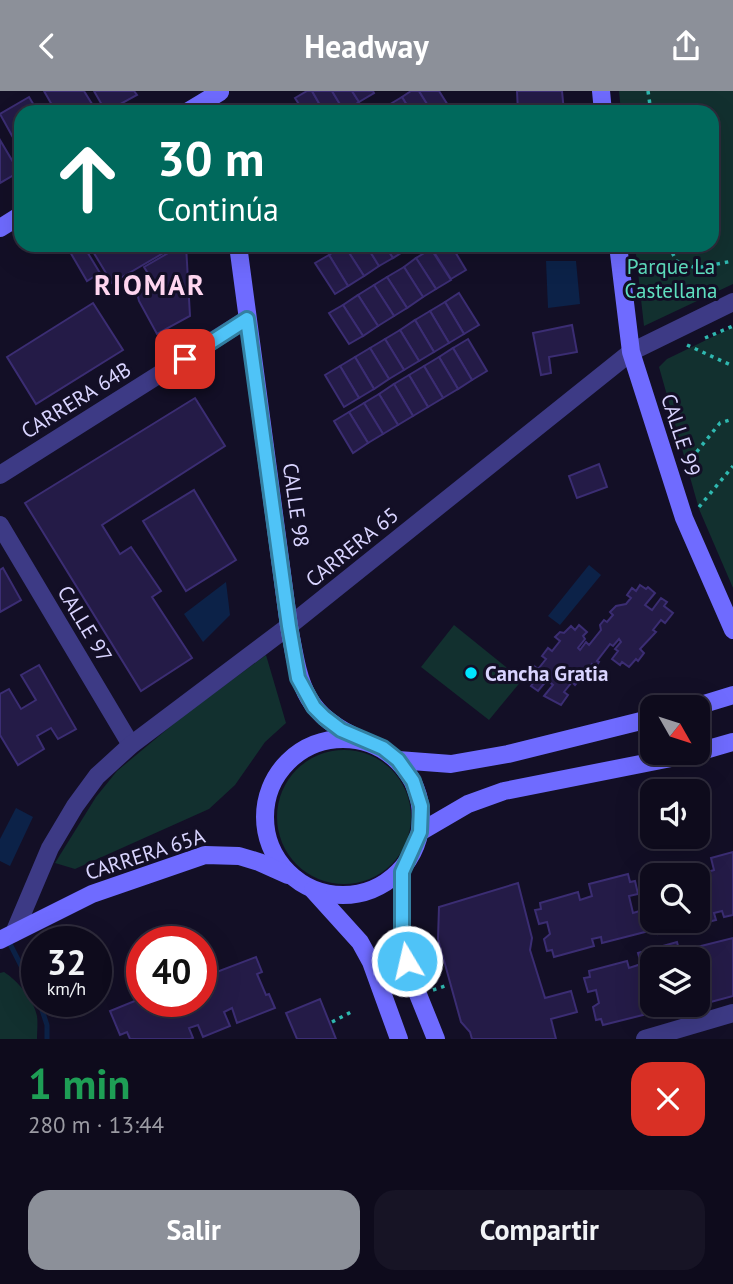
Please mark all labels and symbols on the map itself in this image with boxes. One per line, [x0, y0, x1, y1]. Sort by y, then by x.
park label: Parque La Castellana [624, 253, 718, 304]
district label: RIOMAR [94, 266, 206, 303]
pin [155, 329, 215, 389]
street label: CARRERA 64B [16, 356, 136, 444]
street label: CALLE 99 [655, 390, 707, 480]
street label: CALLE 98 [277, 461, 315, 549]
street label: CARRERA 65 [300, 501, 404, 593]
street label: CALLE 97 [51, 581, 119, 667]
place label: Cancha Gratia [485, 660, 608, 687]
marker: Cancha Gratia [463, 665, 479, 681]
north arrow [640, 695, 710, 765]
street label: CARRERA 65A [82, 822, 209, 886]
position arrow [370, 924, 444, 998]
speed limit sign: 40 [126, 926, 217, 1017]

